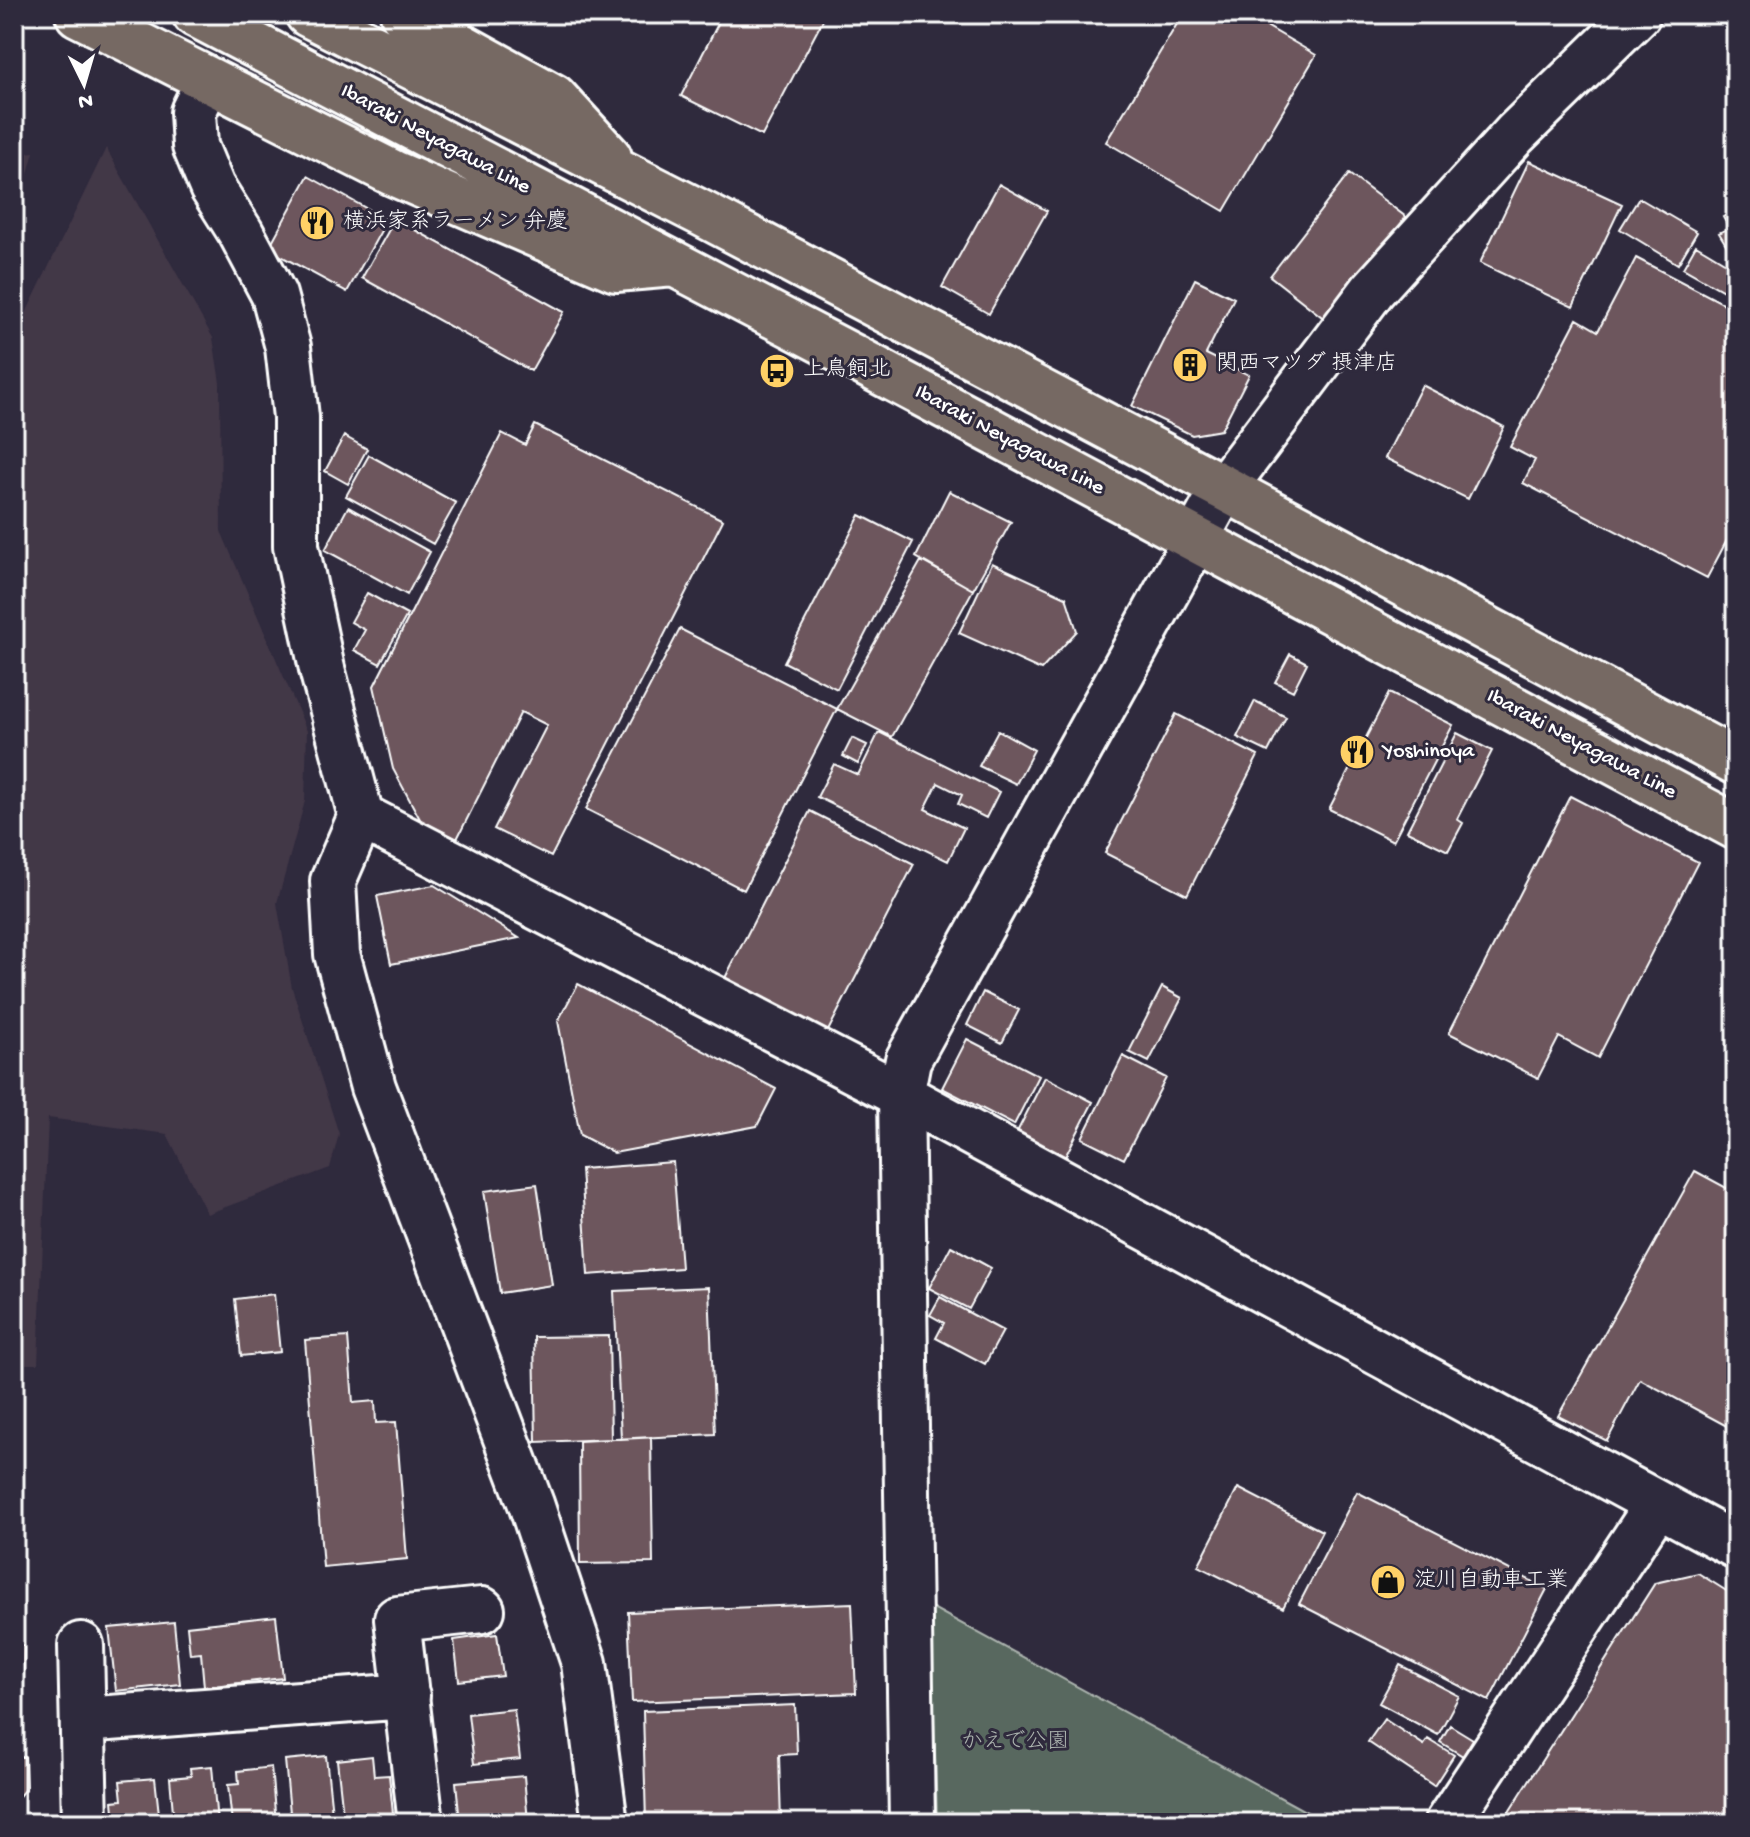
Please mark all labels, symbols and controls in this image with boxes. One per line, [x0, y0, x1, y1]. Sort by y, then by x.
north arrow [44, 44, 124, 124]
street label: Ibaraki Neyagawa Line [336, 79, 535, 201]
text: N [77, 86, 94, 114]
restaurant icon: 横浜家系ラーメン 弁慶 [298, 204, 336, 242]
place label: 横浜家系ラーメン 弁慶 [343, 208, 568, 236]
building icon: 関西マツダ 摂津店 [1171, 346, 1209, 384]
place label: 関西マツダ 摂津店 [1216, 351, 1397, 378]
bus stop icon: 上鳥飼北 [758, 352, 796, 390]
place label: 上鳥飼北 [803, 357, 891, 384]
street label: Ibaraki Neyagawa Line [910, 380, 1109, 502]
street label: Ibaraki Neyagawa Line [1482, 684, 1681, 806]
restaurant icon: Yoshinoya [1338, 733, 1376, 771]
place label: Yoshinoya [1381, 739, 1475, 765]
shop icon: 淀川自動車工業 [1369, 1563, 1407, 1601]
place label: 淀川自動車工業 [1414, 1567, 1568, 1595]
park label: かえで公園 [961, 1729, 1069, 1756]

